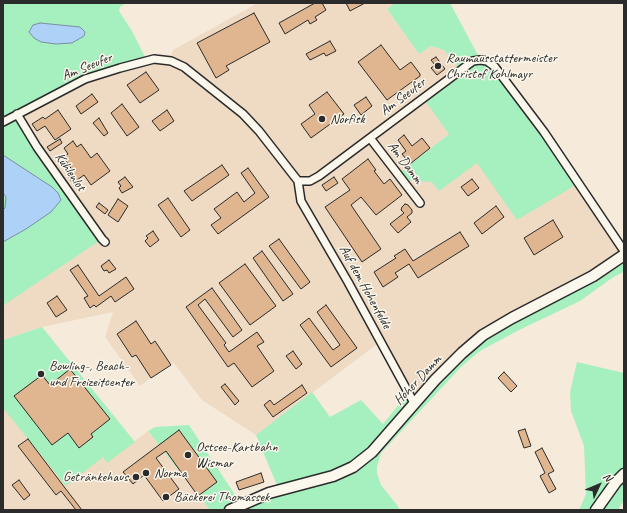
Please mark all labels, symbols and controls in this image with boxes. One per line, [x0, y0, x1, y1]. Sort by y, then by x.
street label: Am Seeufer [59, 49, 115, 85]
place label: Raumausstattermeister Christof Kohlmayr [446, 50, 557, 82]
marker: Raumausstattermeister Christof Kohlmayr [433, 61, 443, 71]
street label: Am Seeufer [377, 74, 429, 120]
place label: Norfisk [330, 111, 365, 127]
marker: Norfisk [317, 114, 327, 124]
street label: Am Damm [384, 138, 426, 188]
street label: Kuhlenlot [51, 150, 89, 194]
street label: Auf dem Hohenfelde [335, 242, 395, 332]
street label: Hoher Damm [390, 351, 446, 409]
place label: Bowling-, Beach- und Freizeitcenter [49, 358, 134, 390]
marker: Bowling-, Beach- und Freizeitcenter [36, 369, 46, 379]
place label: Ostsee-Kartbahn Wismar [196, 439, 278, 472]
marker: Ostsee-Kartbahn Wismar [183, 450, 193, 460]
place label: Norma [154, 465, 187, 481]
north arrow [579, 465, 619, 505]
marker: Norma [141, 468, 151, 478]
place label: Getränkehaus [63, 469, 128, 485]
text: N [600, 469, 615, 484]
marker: Getränkehaus [131, 472, 141, 482]
place label: Bäckerei Thomassek [174, 489, 269, 505]
marker: Bäckerei Thomassek [161, 492, 171, 502]

